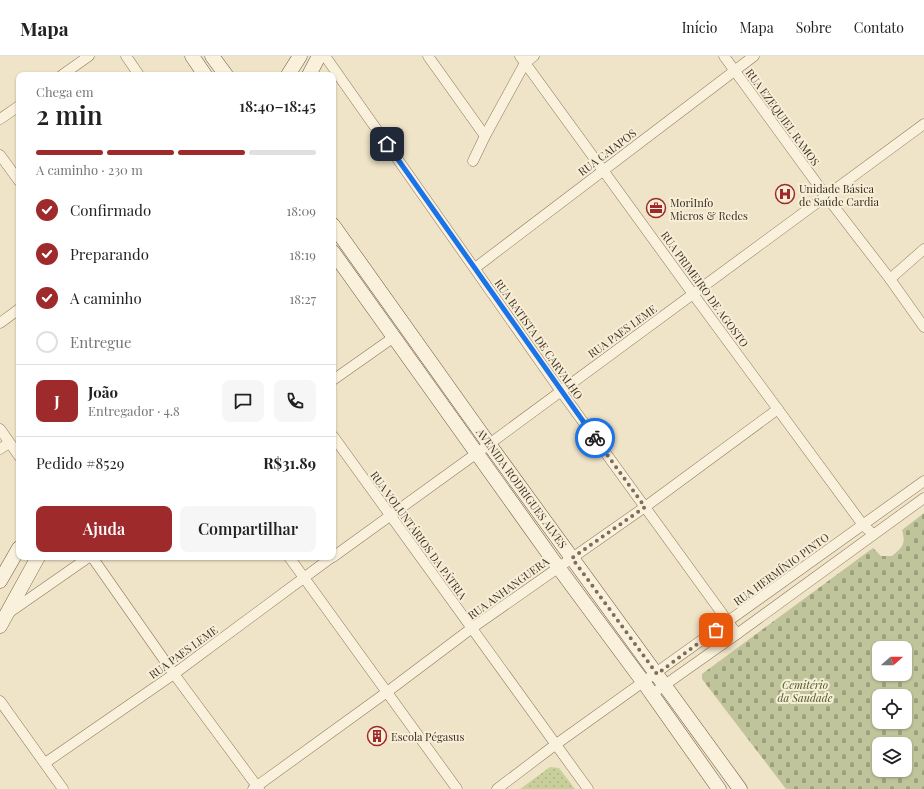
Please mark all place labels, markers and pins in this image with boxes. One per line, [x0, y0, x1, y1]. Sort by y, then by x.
pin [370, 127, 404, 161]
place label: Unidade Básica de Saúde Cardia [799, 181, 880, 209]
hospital icon: Unidade Básica de Saúde Cardia [774, 183, 796, 205]
place label: MoriInfo Micros & Redes [670, 195, 748, 223]
office icon: MoriInfo Micros & Redes [645, 197, 667, 219]
pin [699, 613, 733, 647]
building icon: Escola Pégasus [366, 725, 388, 747]
place label: Escola Pégasus [391, 729, 464, 744]

